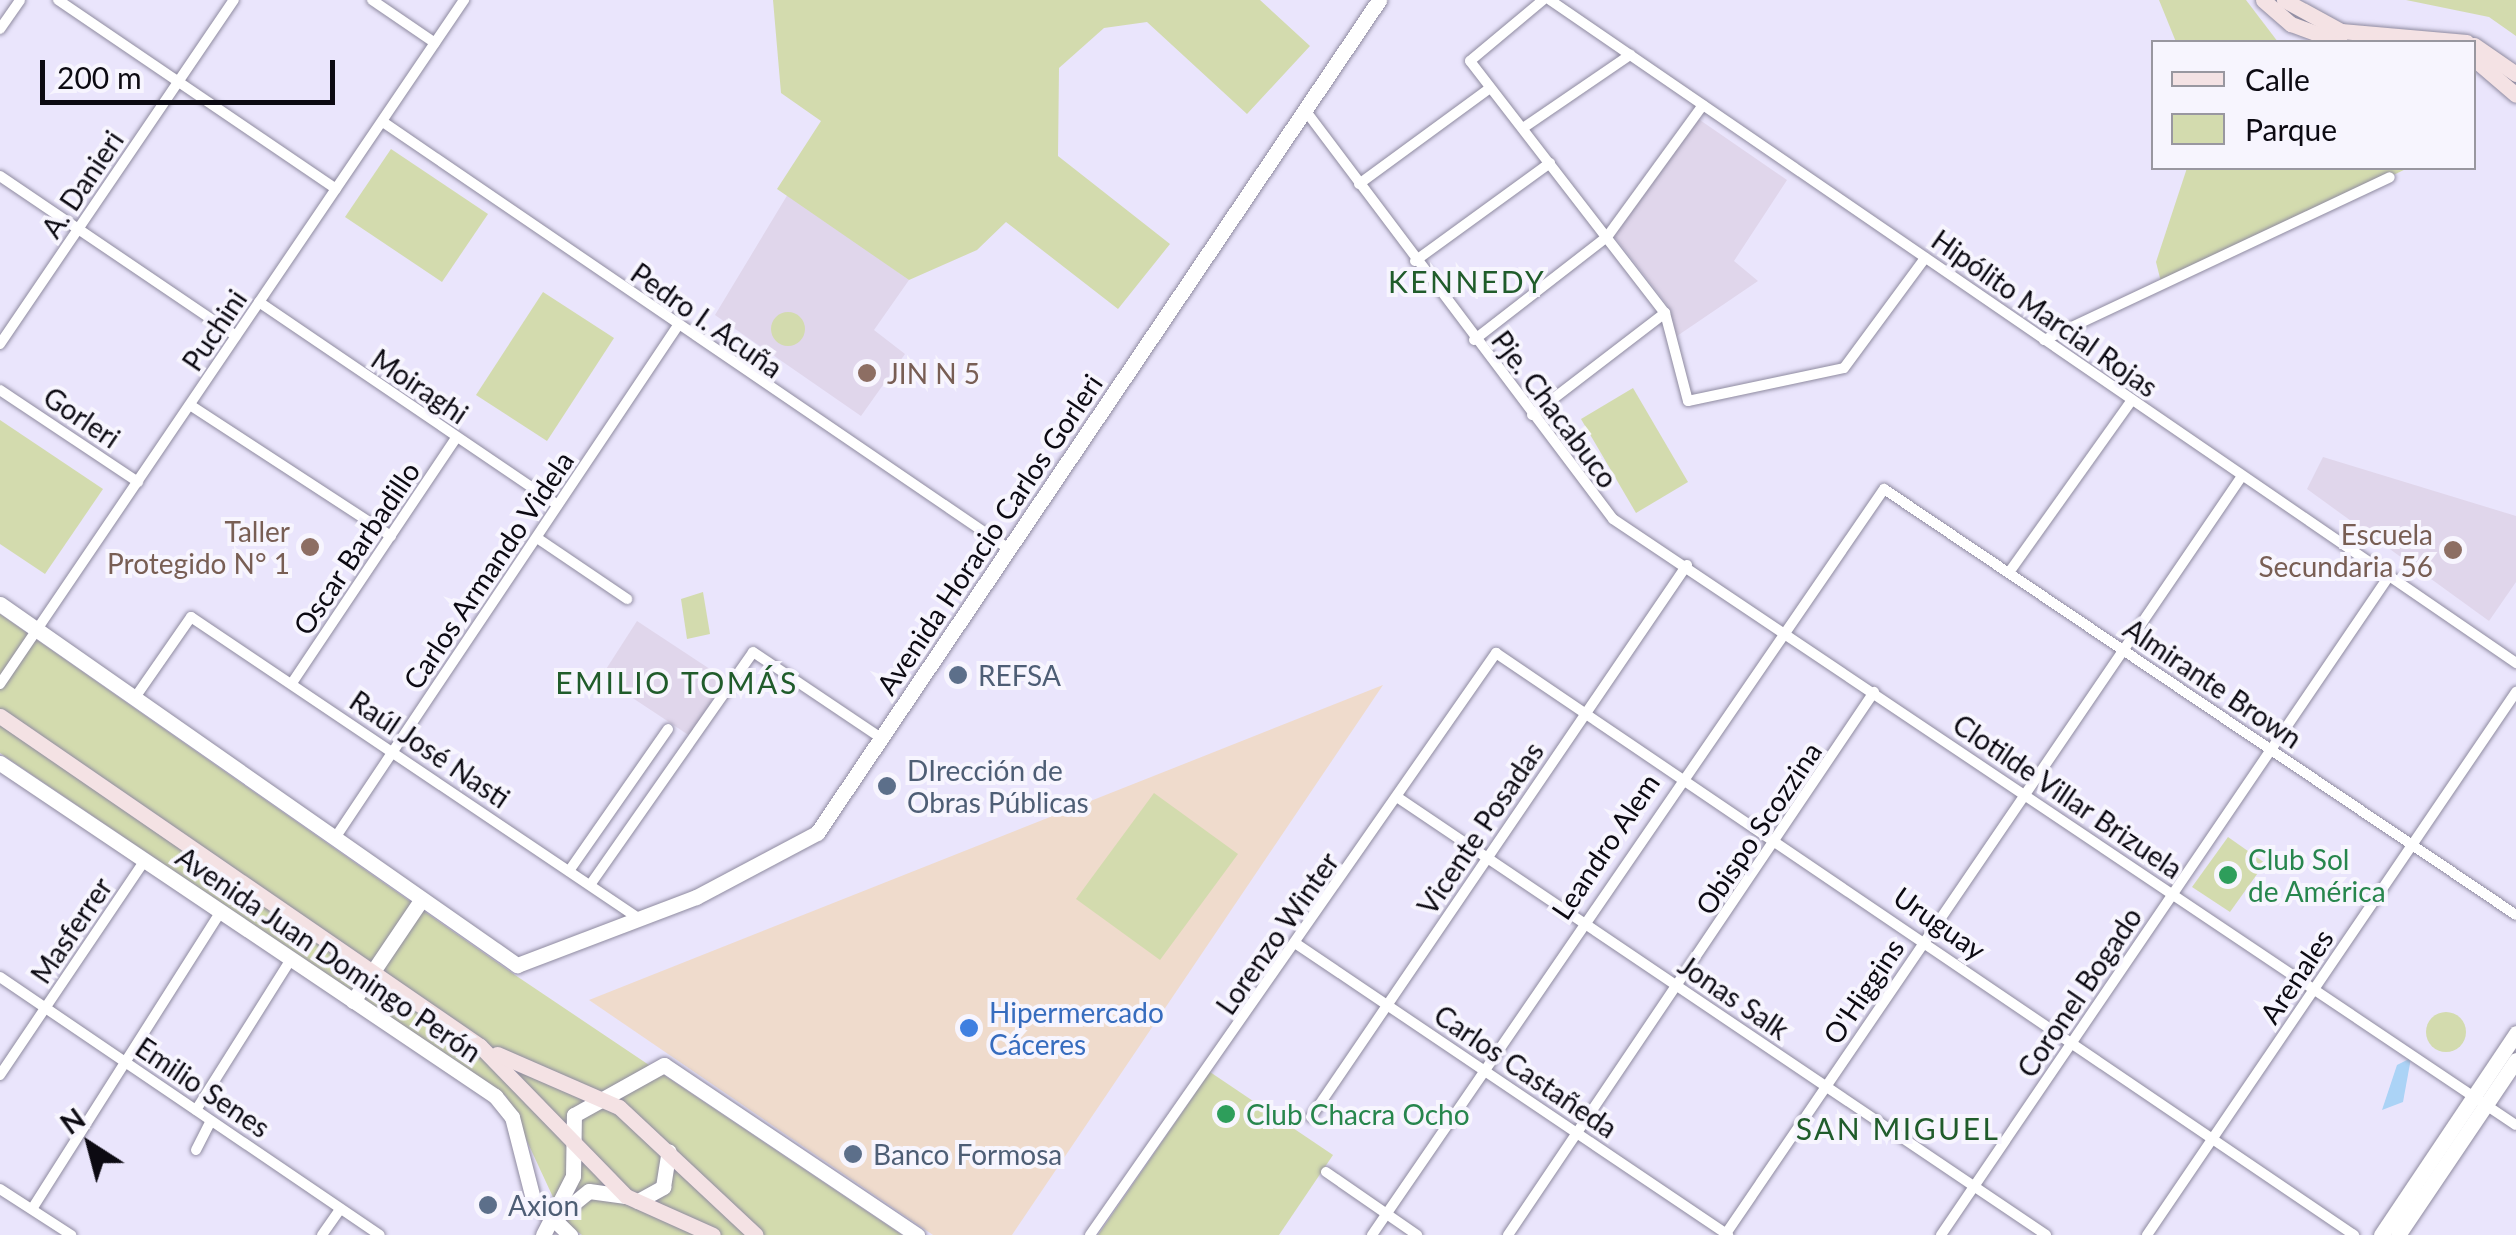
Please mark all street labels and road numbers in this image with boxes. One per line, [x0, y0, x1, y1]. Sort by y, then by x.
street label: A. Danieri [34, 124, 130, 244]
street label: Hipólito Marcial Rojas [1926, 222, 2164, 404]
street label: Pedro I. Acuña [624, 255, 790, 385]
street label: Puchini [175, 283, 253, 377]
street label: Pje. Chacabuco [1485, 324, 1625, 494]
street label: Moiraghi [365, 342, 475, 430]
street label: Avenida Horacio Carlos Gorleri [869, 368, 1109, 700]
street label: Gorleri [38, 379, 126, 455]
street label: Carlos Armando Videla [395, 444, 581, 696]
street label: Oscar Barbadillo [286, 455, 426, 641]
street label: Almirante Brown [2118, 611, 2308, 755]
street label: Raúl José Nasti [343, 683, 517, 815]
street label: Clotilde Villar Brizuela [1946, 706, 2190, 886]
street label: Vicente Posadas [1410, 735, 1550, 921]
street label: Obispo Scozzina [1688, 735, 1828, 921]
street label: Leandro Alem [1544, 766, 1666, 926]
street label: Avenida Juan Domingo Perón [170, 839, 488, 1069]
street label: Lorenzo Winter [1209, 845, 1345, 1021]
street label: Masferrer [23, 871, 119, 989]
street label: Uruguay [1888, 879, 1992, 967]
street label: Coronel Bogado [2010, 901, 2148, 1083]
street label: Arenales [2252, 923, 2340, 1029]
street label: O'Higgins [1816, 932, 1910, 1050]
street label: Jonas Salk [1672, 948, 1796, 1046]
street label: Carlos Castañeda [1428, 997, 1624, 1145]
street label: Emilio Senes [130, 1030, 276, 1144]

